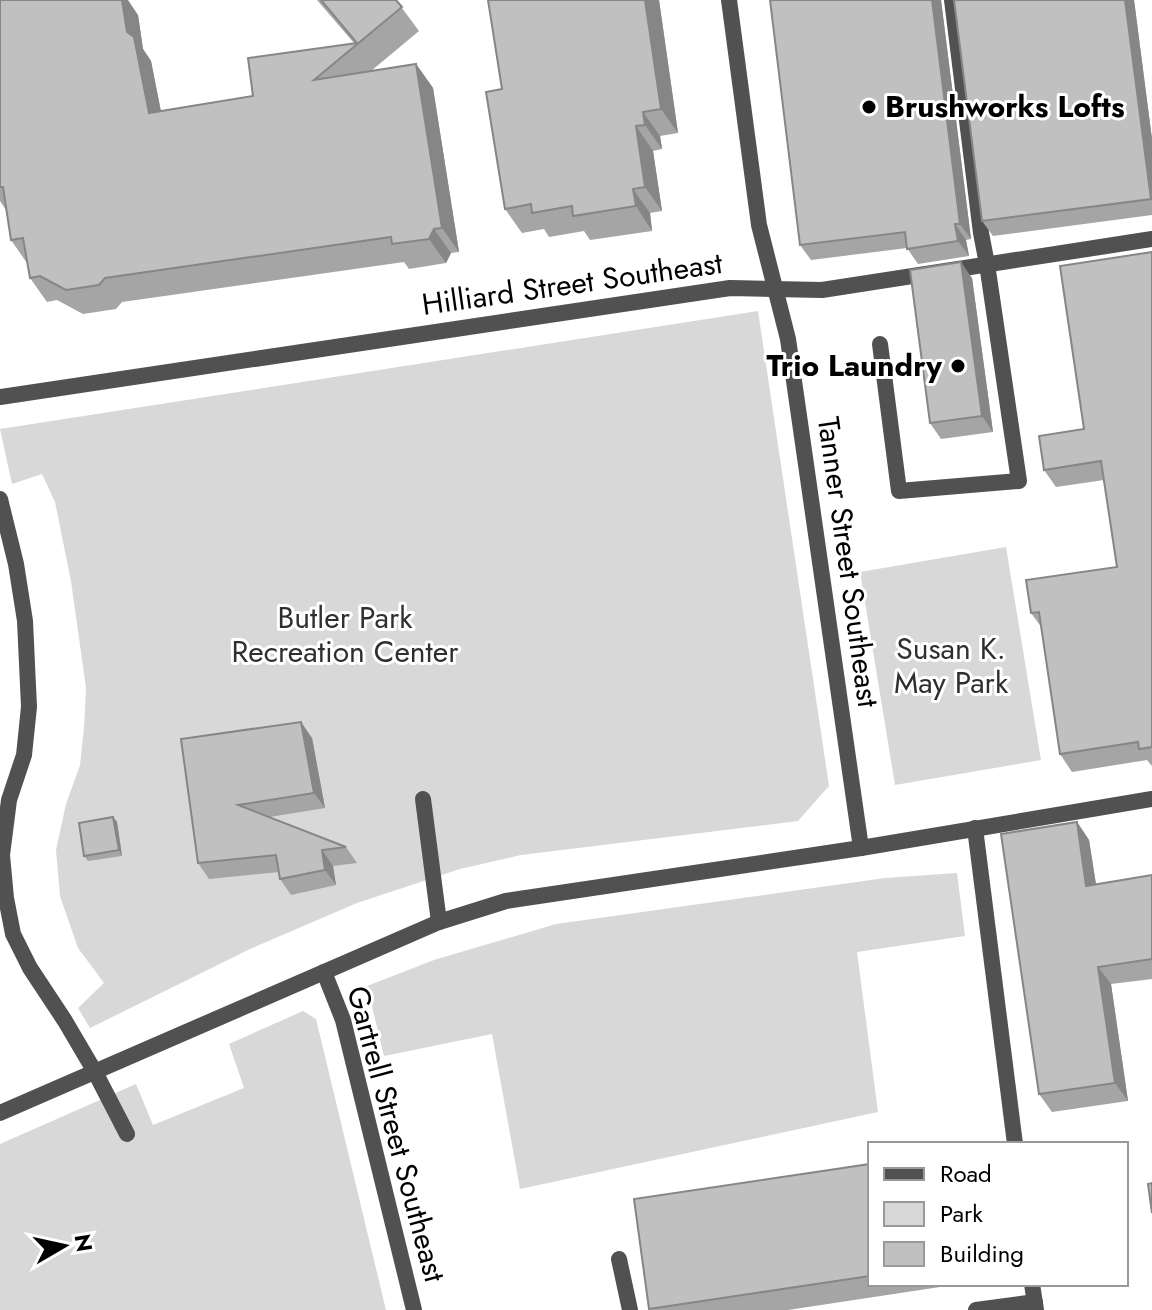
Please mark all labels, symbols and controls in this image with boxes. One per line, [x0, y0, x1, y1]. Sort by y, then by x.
place label: Brushworks Lofts [885, 85, 1125, 128]
marker: Brushworks Lofts [860, 98, 878, 116]
street label: Hilliard Street Southeast [419, 241, 726, 326]
place label: Trio Laundry [766, 344, 942, 387]
marker: Trio Laundry [949, 357, 967, 375]
street label: Tanner Street Southeast [807, 414, 890, 711]
park label: Butler Park Recreation Center [231, 596, 459, 673]
park label: Susan K. May Park [894, 627, 1009, 704]
street label: Gartrell Street Southeast [336, 981, 457, 1287]
legend [868, 1142, 1128, 1286]
text: Road [940, 1156, 992, 1191]
text: Park [940, 1196, 983, 1231]
north arrow [24, 1206, 104, 1286]
text: N [67, 1232, 101, 1254]
text: Building [940, 1236, 1024, 1271]

